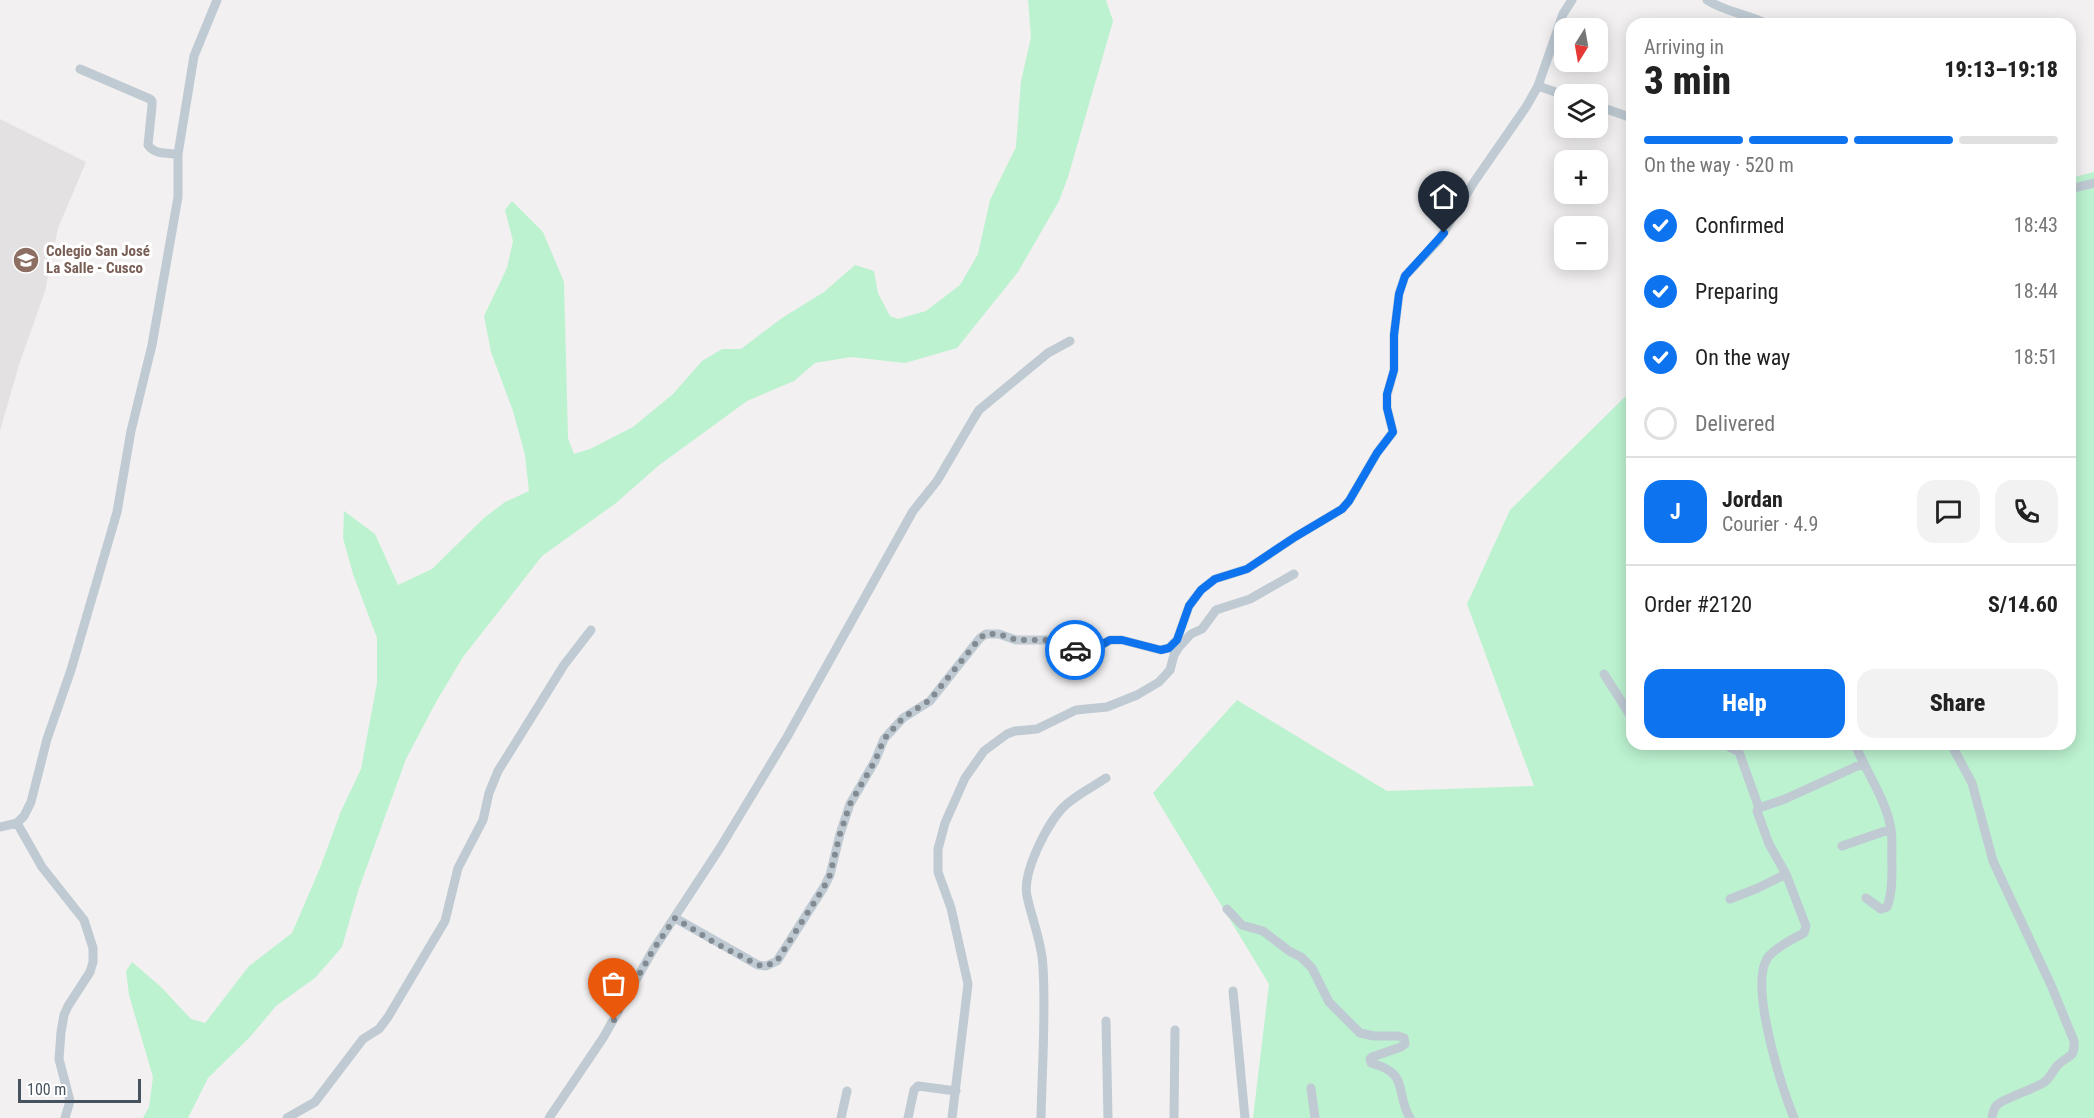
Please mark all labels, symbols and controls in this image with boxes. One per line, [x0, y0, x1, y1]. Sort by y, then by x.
north arrow [1554, 18, 1608, 72]
map controls [1554, 18, 1608, 270]
text: Arriving in [1644, 35, 1724, 59]
text: 19:13–19:18 [1944, 57, 2058, 82]
text: 3 min [1644, 58, 1731, 104]
button: layers [1554, 84, 1608, 138]
button: + [1554, 150, 1608, 204]
text: On the way · 520 m [1644, 153, 1794, 177]
pin [1418, 171, 1469, 233]
icon: home [1427, 180, 1460, 213]
icon: check [1644, 209, 1677, 242]
text: Confirmed [1695, 213, 1784, 238]
text: 18:43 [2014, 213, 2058, 237]
button: − [1554, 216, 1608, 270]
place label: Colegio San José La Salle - Cusco [46, 242, 150, 277]
school or university icon: Colegio San José La Salle - Cusco [11, 245, 41, 275]
icon: check [1644, 275, 1677, 308]
text: Preparing [1695, 279, 1779, 304]
text: 18:44 [2014, 279, 2058, 303]
icon: check [1644, 341, 1677, 374]
text: On the way [1695, 345, 1790, 370]
text: 18:51 [2014, 345, 2058, 369]
text: Delivered [1695, 411, 1775, 436]
button: chat [1917, 480, 1980, 543]
button: phone [1995, 480, 2058, 543]
text: Jordan [1722, 487, 1783, 512]
text: J [1670, 499, 1681, 524]
text: Courier · 4.9 [1722, 512, 1818, 536]
text: Order #2120 [1644, 592, 1752, 617]
text: S/14.60 [1988, 592, 2058, 617]
courier [1045, 620, 1105, 680]
icon: car [1059, 634, 1092, 667]
button: Help [1644, 669, 1845, 738]
button: Share [1857, 669, 2058, 738]
pin [588, 958, 639, 1020]
icon: bag [597, 967, 630, 1000]
scale bar [18, 1076, 141, 1104]
text: 100 m [27, 1080, 66, 1099]

